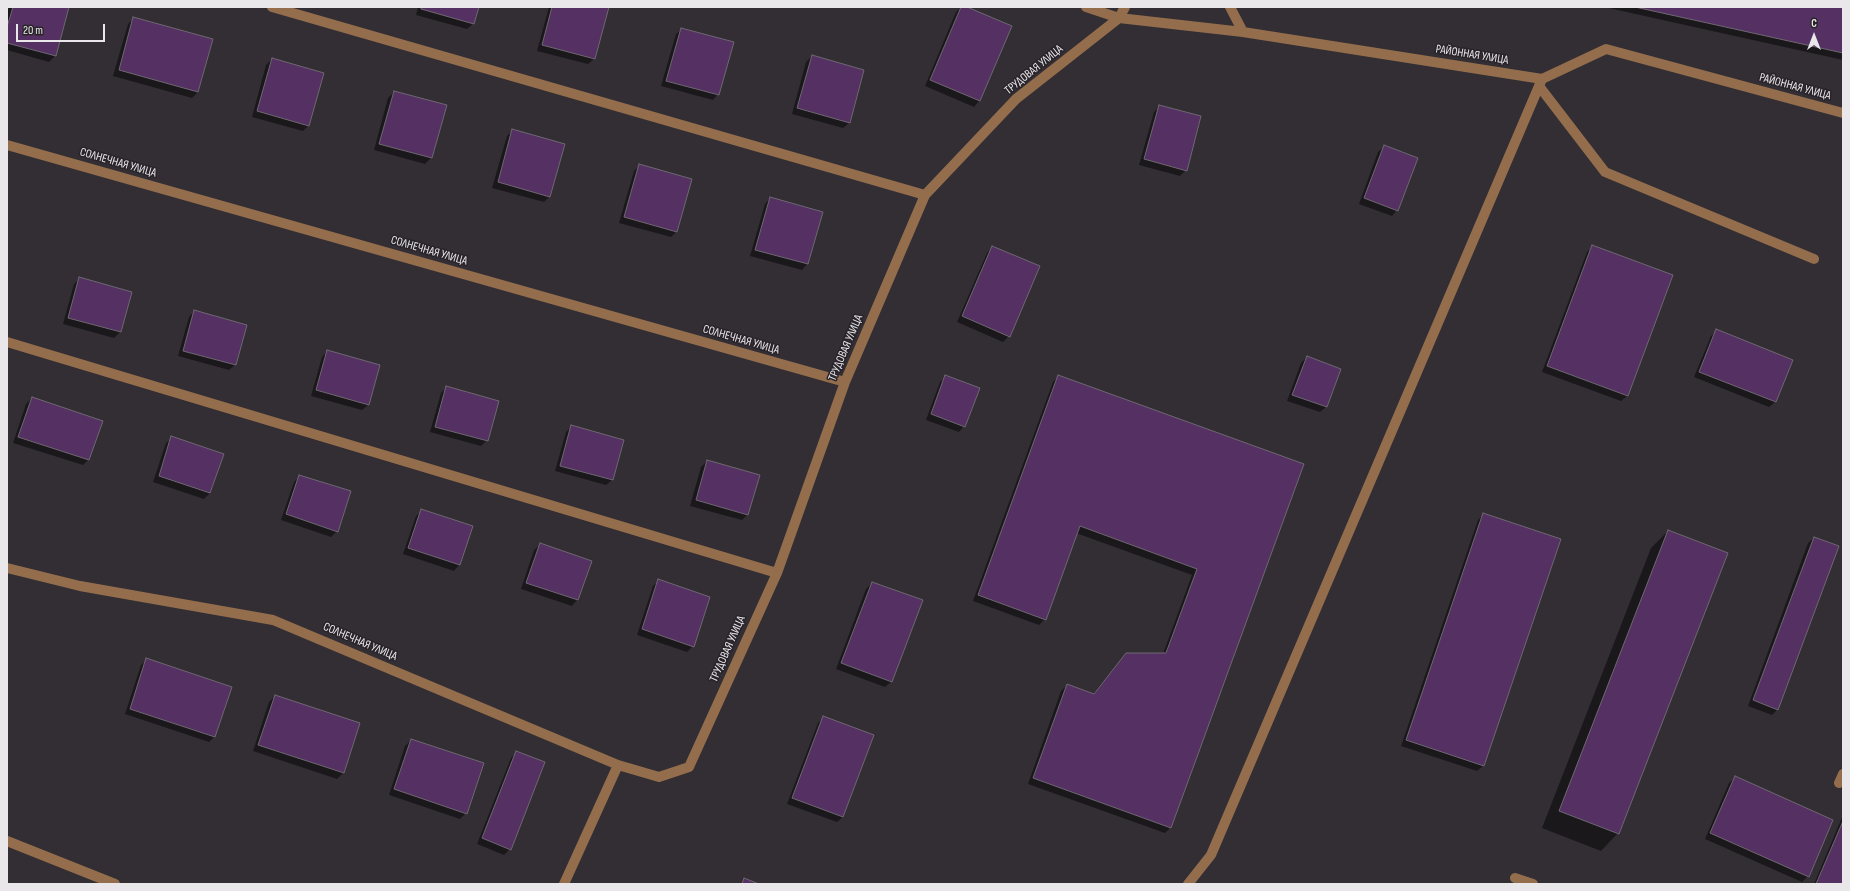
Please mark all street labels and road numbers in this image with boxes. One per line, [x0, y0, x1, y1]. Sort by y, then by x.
street label: ТРУДОВАЯ УЛИЦА [1002, 42, 1066, 98]
street label: РАЙОННАЯ УЛИЦА [1435, 42, 1509, 68]
street label: РАЙОННАЯ УЛИЦА [1758, 71, 1832, 103]
street label: СОЛНЕЧНАЯ УЛИЦА [78, 145, 158, 181]
street label: СОЛНЕЧНАЯ УЛИЦА [389, 233, 469, 269]
street label: ТРУДОВАЯ УЛИЦА [826, 313, 866, 383]
street label: СОЛНЕЧНАЯ УЛИЦА [701, 322, 781, 358]
street label: ТРУДОВАЯ УЛИЦА [707, 614, 749, 684]
street label: СОЛНЕЧНАЯ УЛИЦА [321, 620, 399, 664]

